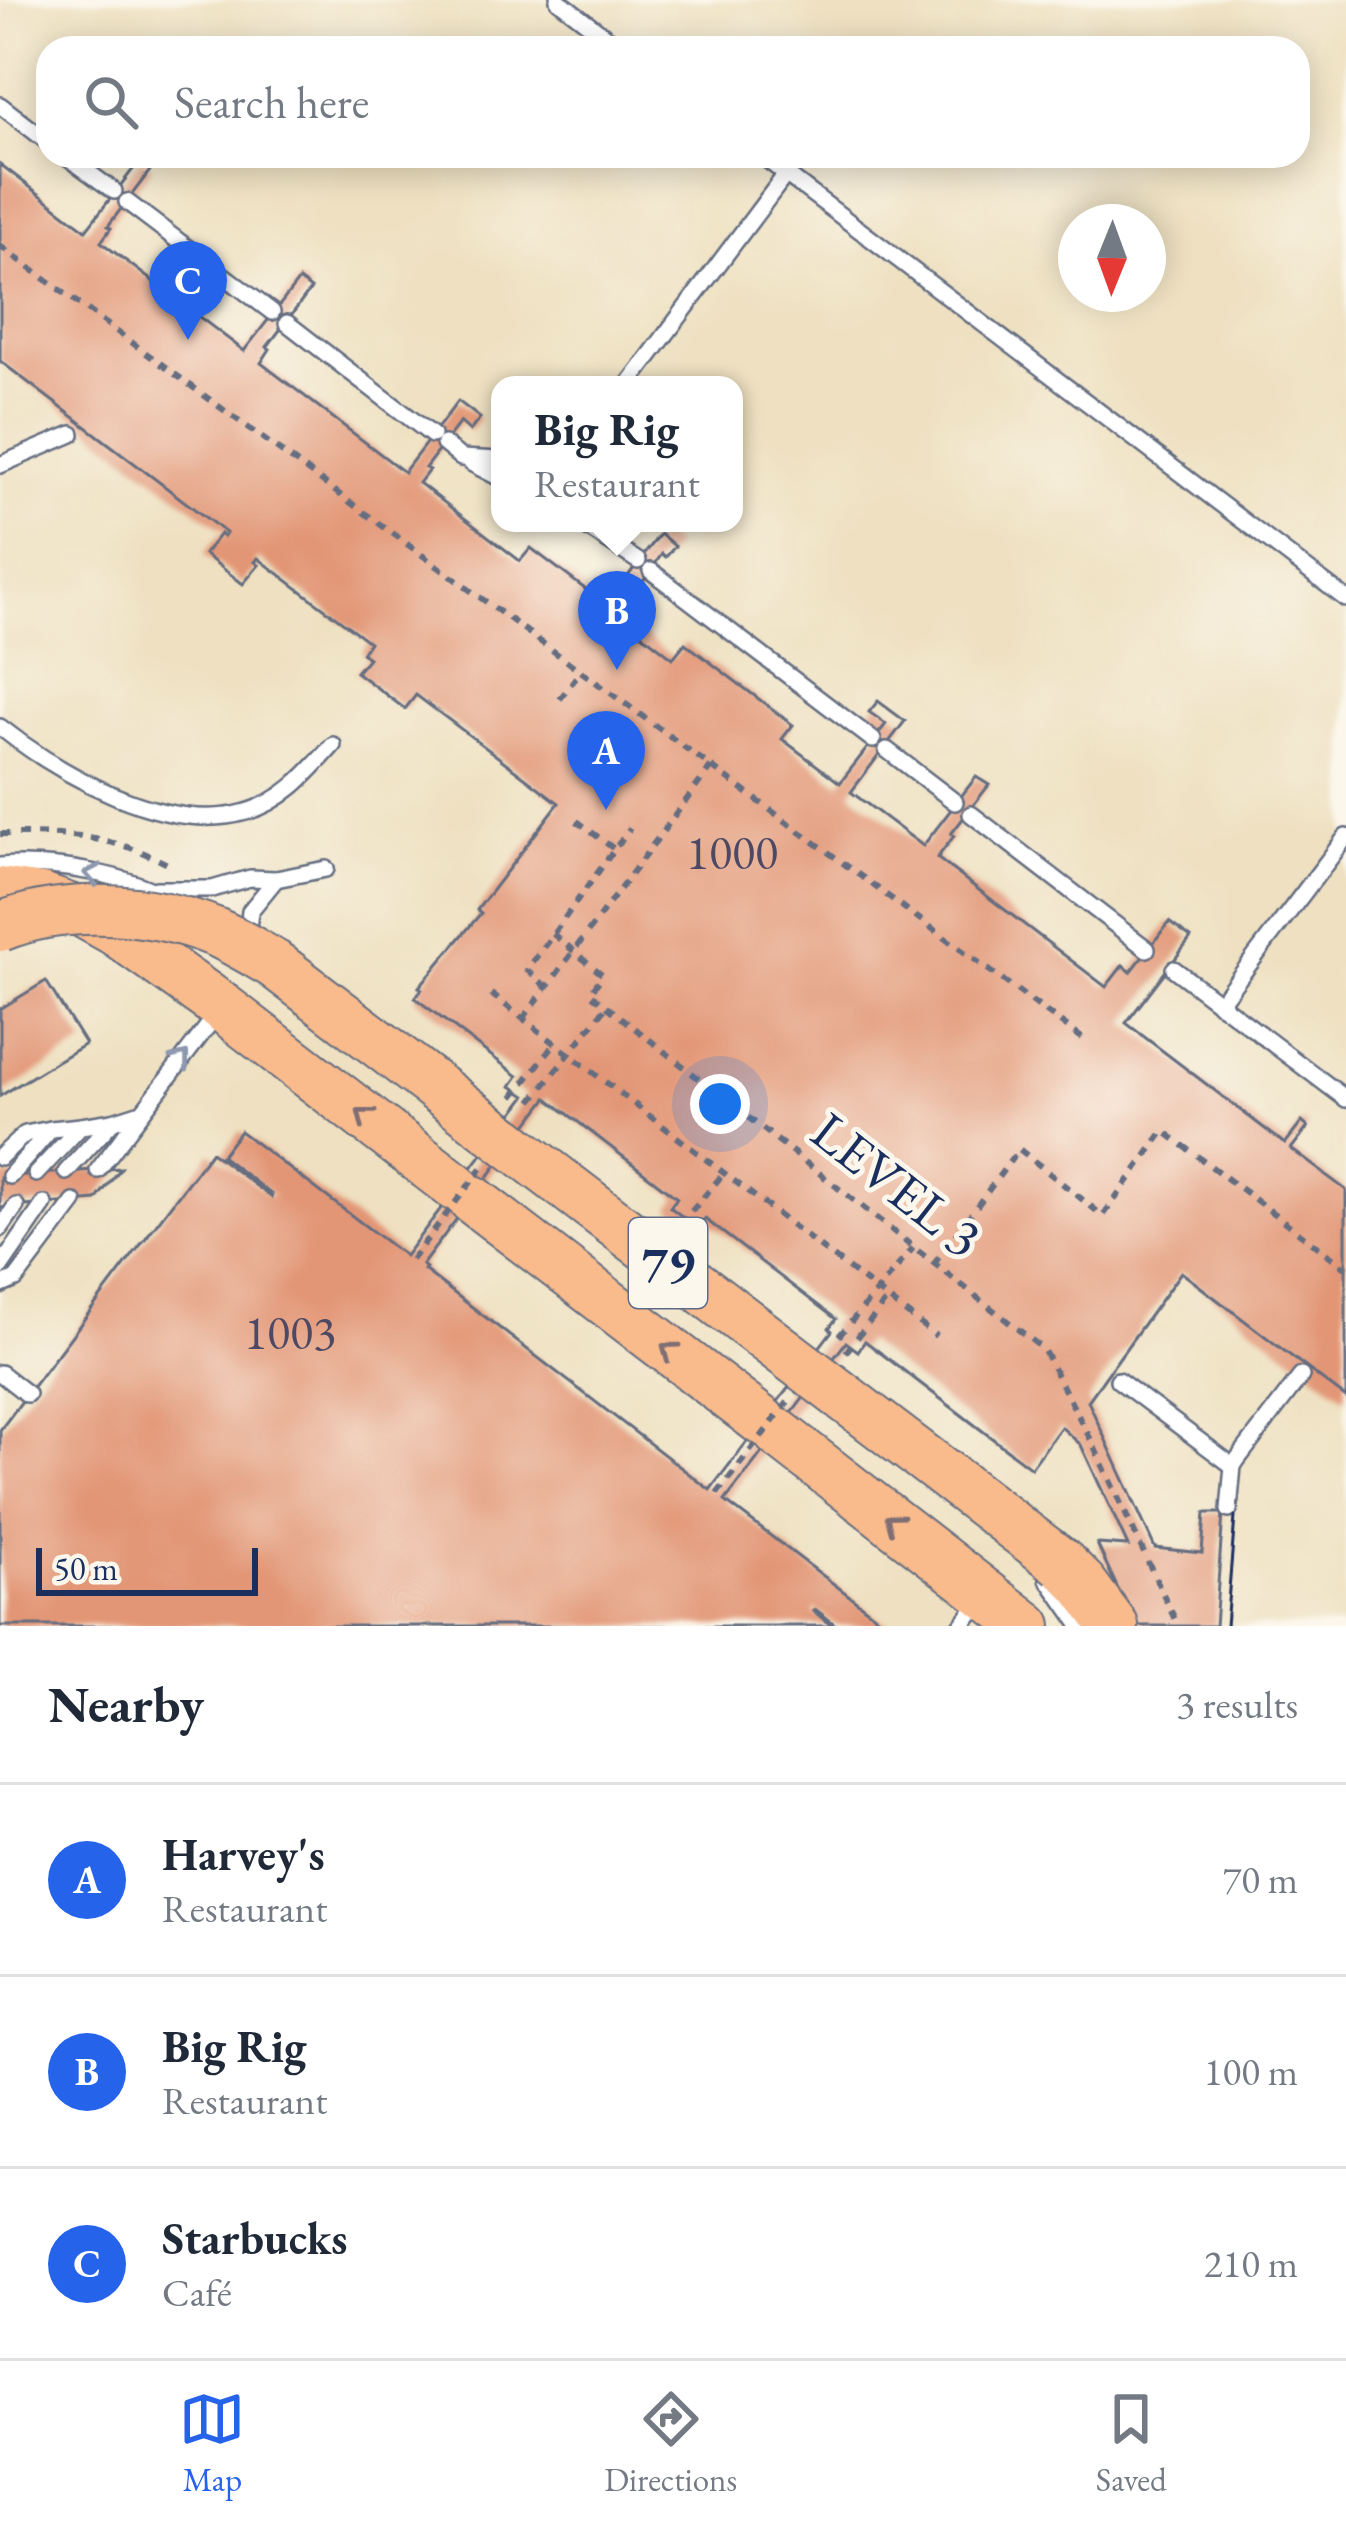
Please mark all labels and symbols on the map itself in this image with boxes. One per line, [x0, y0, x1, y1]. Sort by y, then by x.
north arrow [1058, 204, 1166, 312]
pin: C [149, 241, 227, 340]
pin: B [578, 571, 656, 670]
pin: A [567, 711, 645, 810]
house number: 1000 [686, 821, 778, 883]
one-way arrow [83, 862, 103, 888]
one-way arrow [167, 1051, 189, 1073]
your location [690, 1074, 750, 1134]
street label: LEVEL 3 [798, 1096, 996, 1272]
one-way arrow [355, 1108, 377, 1130]
road number: 79 [629, 1218, 707, 1308]
house number: 1003 [244, 1301, 336, 1363]
one-way arrow [661, 1343, 683, 1364]
one-way arrow [885, 1514, 907, 1536]
scale bar [36, 1542, 258, 1595]

